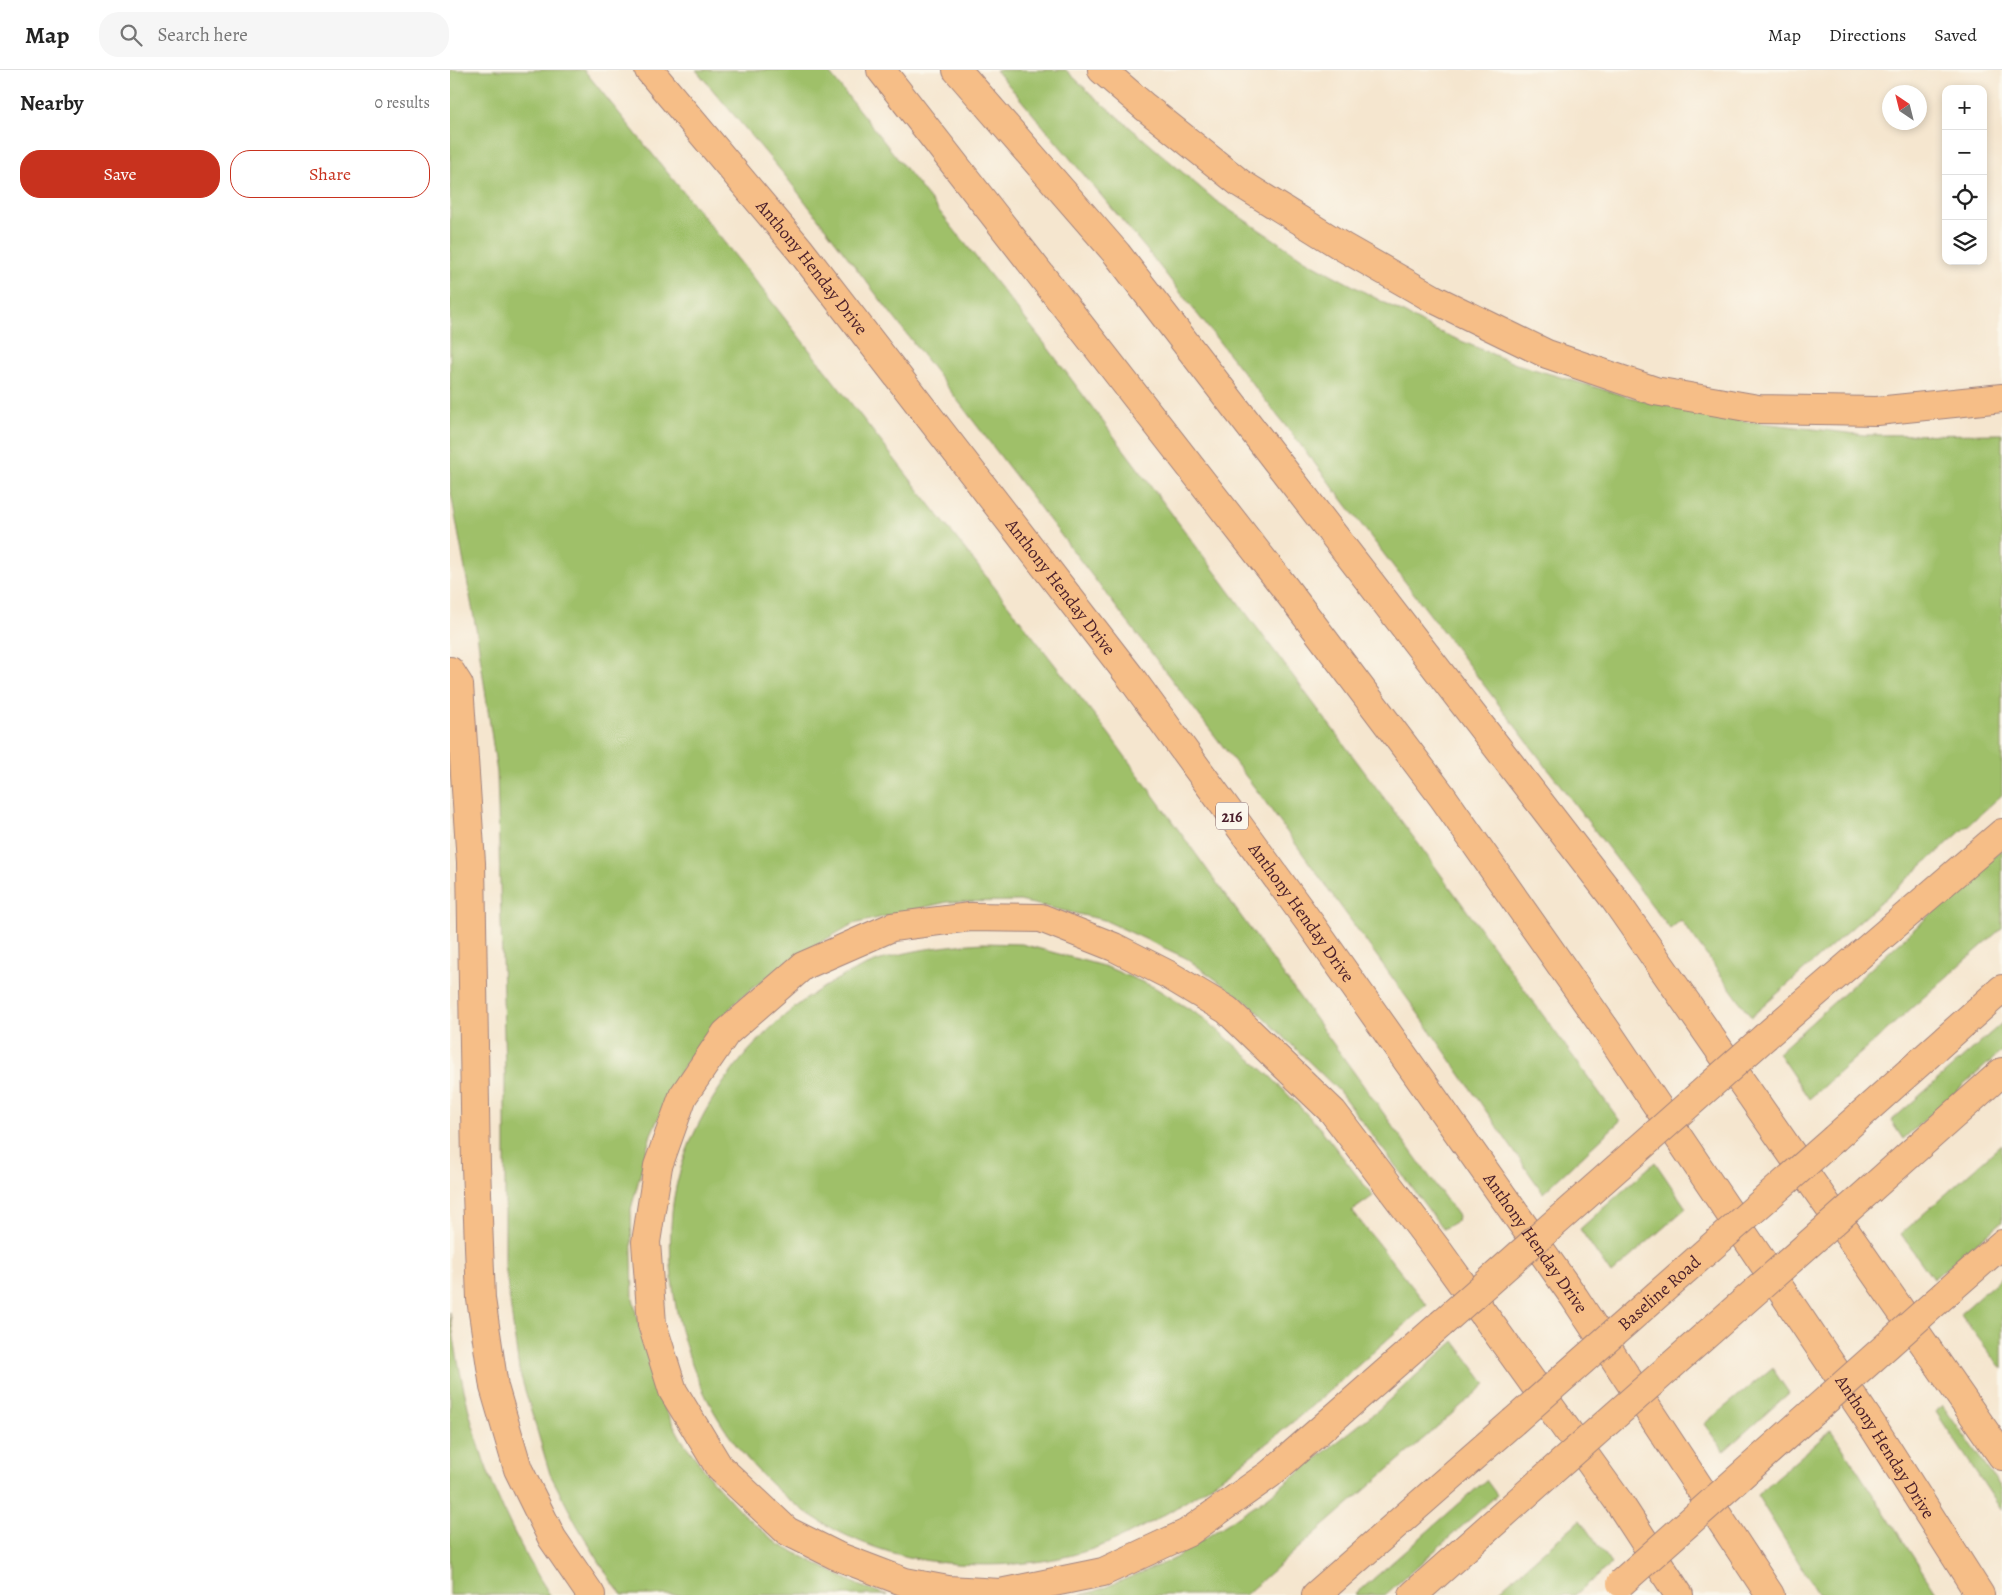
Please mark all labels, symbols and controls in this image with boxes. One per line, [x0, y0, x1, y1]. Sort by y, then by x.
search box [99, 12, 449, 57]
text: Map [25, 19, 69, 51]
icon: search [117, 21, 145, 49]
text: Search here [157, 22, 248, 48]
text: Map [1768, 23, 1801, 47]
text: Directions [1829, 23, 1906, 47]
text: Saved [1934, 23, 1977, 47]
north arrow [1882, 85, 1927, 130]
map controls [1942, 85, 1987, 265]
button: + [1942, 85, 1987, 130]
text: Nearby [20, 89, 83, 117]
text: 0 results [374, 92, 430, 114]
button: − [1942, 130, 1987, 175]
button: Save [20, 150, 220, 198]
button: Share [230, 150, 430, 198]
button: locate [1942, 175, 1987, 220]
street label: Anthony Henday Drive [750, 194, 873, 340]
button: layers [1942, 220, 1987, 265]
street label: Anthony Henday Drive [1000, 513, 1121, 660]
road number: 216 [1216, 802, 1248, 829]
street label: Anthony Henday Drive [1243, 837, 1360, 987]
street label: Anthony Henday Drive [1477, 1167, 1593, 1318]
street label: Baseline Road [1613, 1250, 1706, 1336]
street label: Anthony Henday Drive [1829, 1369, 1940, 1523]

